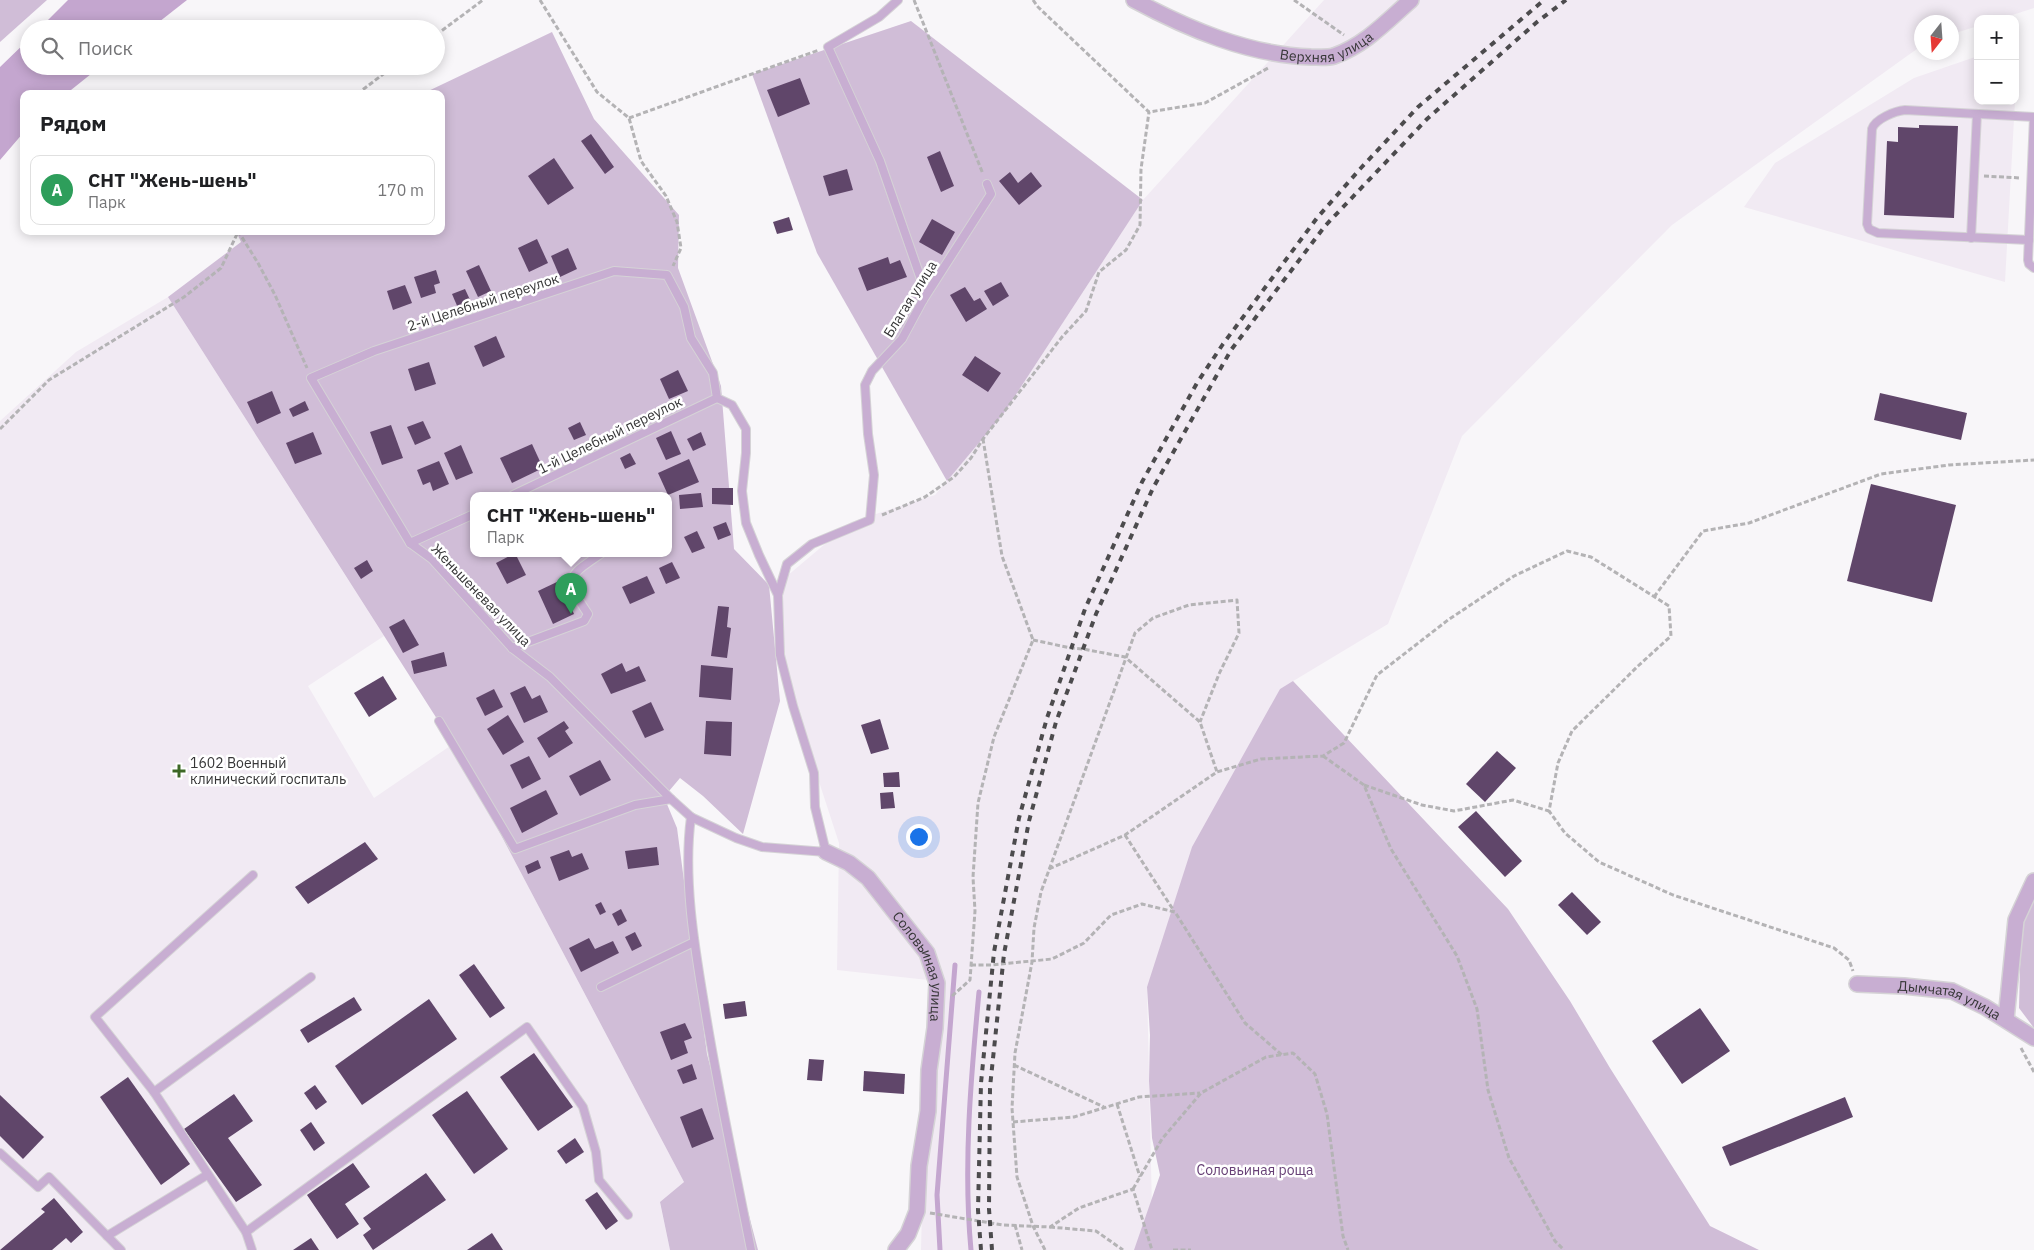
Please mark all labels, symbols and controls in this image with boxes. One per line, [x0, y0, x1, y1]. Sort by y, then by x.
north arrow [1914, 15, 1959, 60]
map controls [1974, 15, 2019, 105]
button: + [1974, 15, 2019, 60]
search box [20, 20, 445, 75]
street label: Верхняя улица [1279, 27, 1377, 66]
icon: search [38, 34, 66, 62]
text: Поиск [78, 36, 133, 60]
button: − [1974, 60, 2019, 105]
text: Рядом [40, 109, 107, 137]
text: СНТ "Жень-шень" [88, 168, 257, 192]
text: A [52, 180, 62, 200]
text: 170 m [377, 180, 424, 200]
text: Парк [88, 192, 126, 212]
street label: Благая улица [879, 257, 941, 341]
street label: 2-й Целебный переулок [405, 269, 561, 335]
street label: 1-й Целебный переулок [535, 392, 685, 478]
popup [470, 492, 672, 557]
text: СНТ "Жень-шень" [487, 503, 655, 527]
text: Парк [487, 527, 524, 547]
street label: Женьшеневая улица [427, 540, 535, 651]
pin: A [555, 573, 587, 614]
place label: 1602 Военный клинический госпиталь [190, 754, 346, 788]
marker: 1602 Военный клинический госпиталь [172, 764, 186, 778]
your location [906, 824, 932, 850]
street label: Соловьиная улица [889, 908, 946, 1023]
street label: Дымчатая улица [1897, 977, 2005, 1024]
park label: Соловьиная роща [1196, 1161, 1314, 1179]

